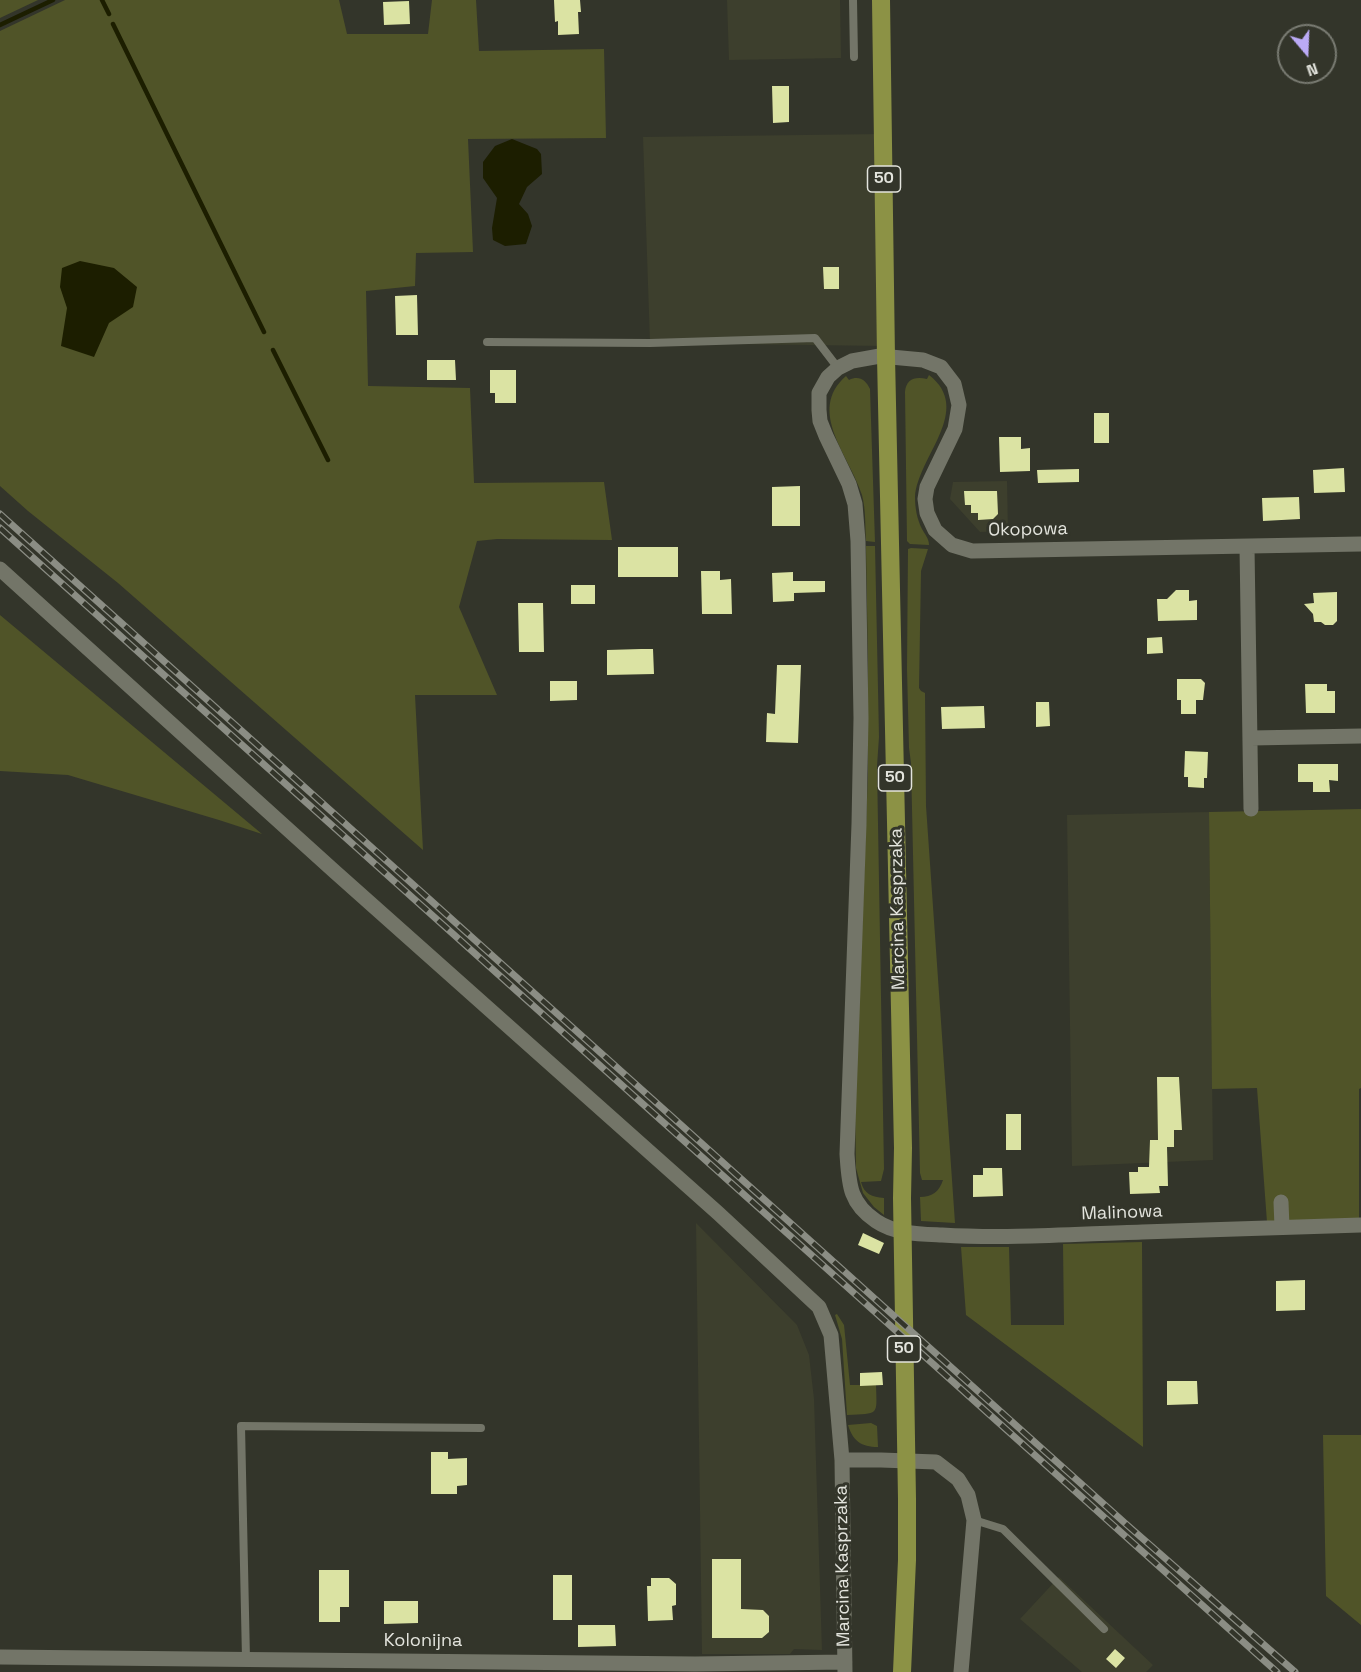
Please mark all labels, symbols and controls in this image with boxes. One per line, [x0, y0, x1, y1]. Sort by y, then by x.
north arrow [1277, 24, 1337, 84]
text: N [1304, 58, 1321, 81]
road number: 50 [868, 166, 900, 192]
street label: Okopowa [988, 519, 1068, 541]
road number: 50 [878, 765, 912, 791]
street label: Marcina Kasprzaka [886, 828, 910, 990]
street label: Malinowa [1081, 1201, 1163, 1225]
road number: 50 [888, 1336, 920, 1362]
street label: Marcina Kasprzaka [831, 1485, 855, 1647]
street label: Kolonijna [384, 1630, 462, 1652]

